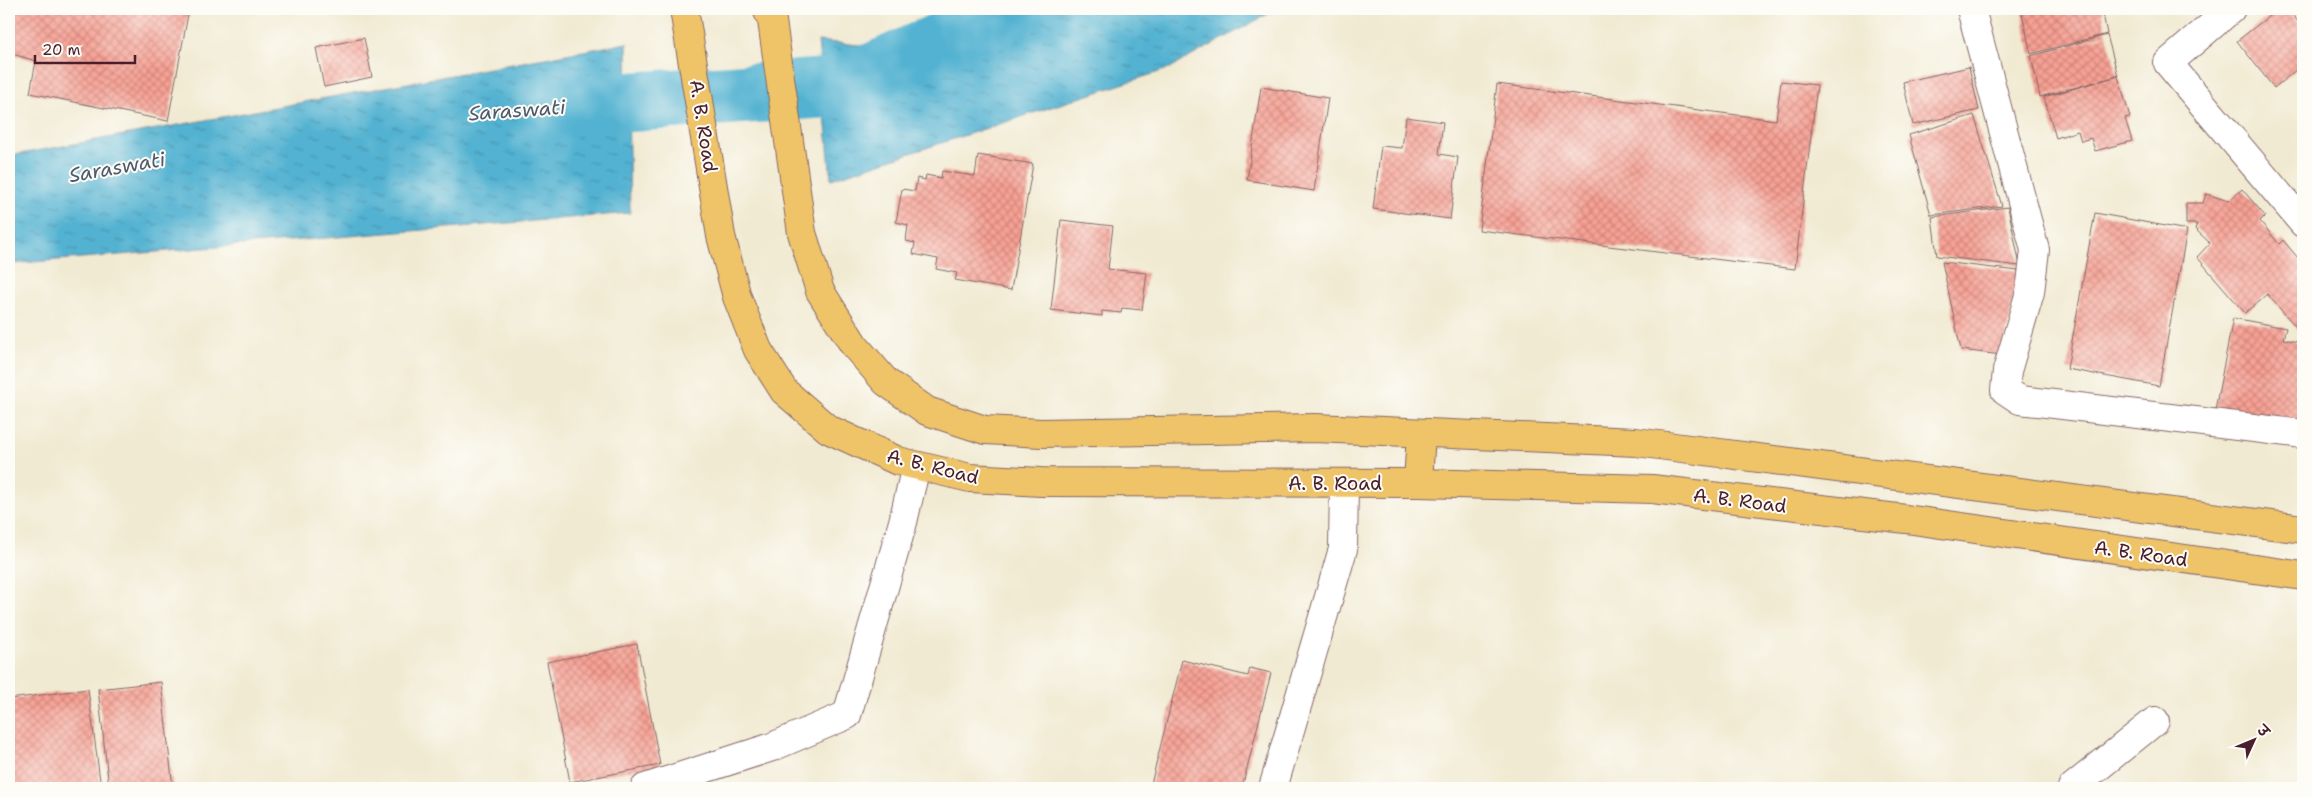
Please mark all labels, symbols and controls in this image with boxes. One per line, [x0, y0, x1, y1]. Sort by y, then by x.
scale bar [35, 32, 135, 64]
text: 20 m [42, 40, 81, 60]
street label: A. B. Road [684, 78, 723, 174]
water label: Saraswati [468, 94, 567, 126]
water label: Saraswati [67, 146, 167, 188]
street label: A. B. Road [884, 443, 981, 490]
street label: A. B. Road [1288, 471, 1382, 496]
street label: A. B. Road [1692, 482, 1788, 519]
street label: A. B. Road [2093, 535, 2189, 572]
north arrow [2230, 714, 2280, 764]
text: उ [2252, 720, 2274, 742]

